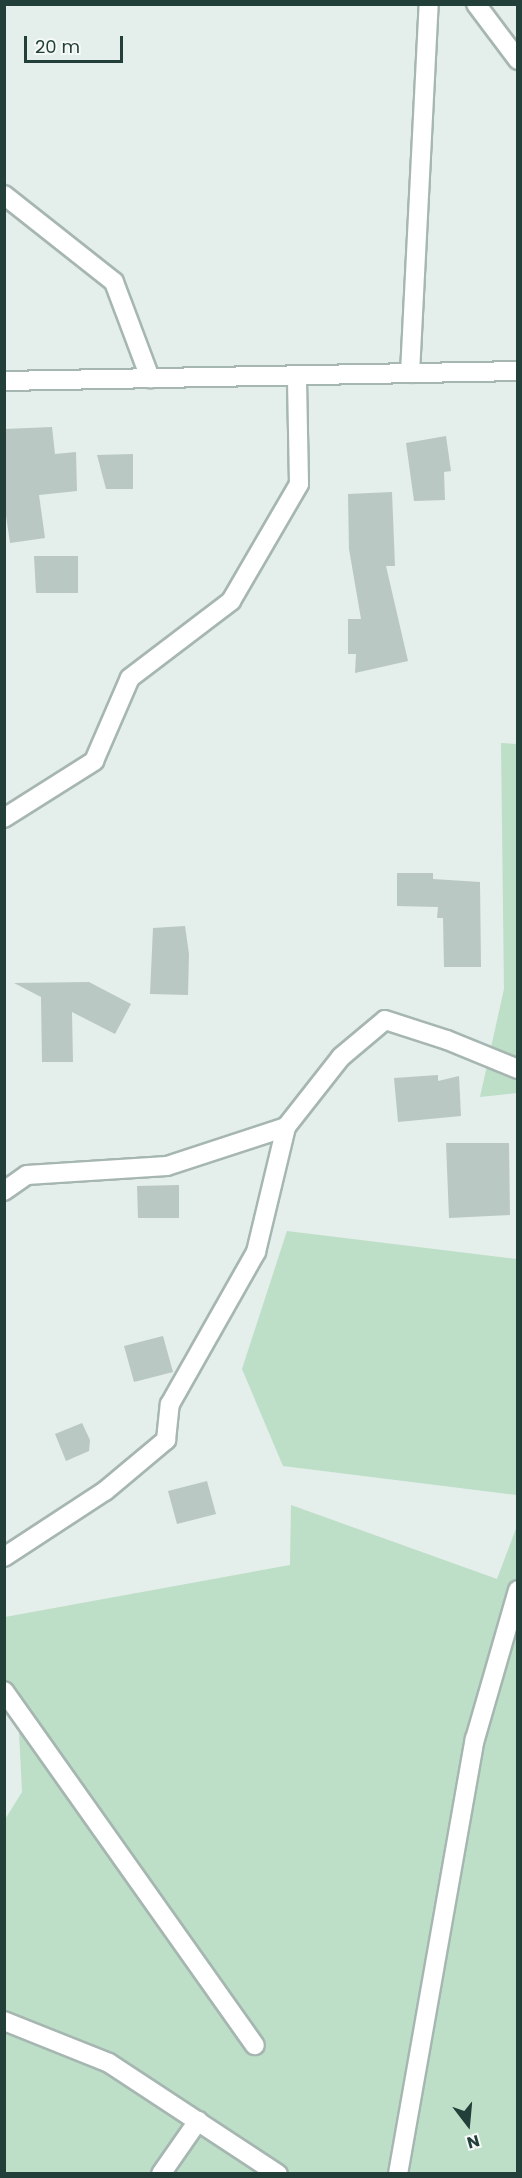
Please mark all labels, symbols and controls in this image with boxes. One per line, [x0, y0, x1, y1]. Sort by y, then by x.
scale bar [27, 24, 126, 62]
text: 20 m [35, 34, 80, 59]
north arrow [438, 2094, 498, 2154]
text: N [464, 2129, 482, 2154]

